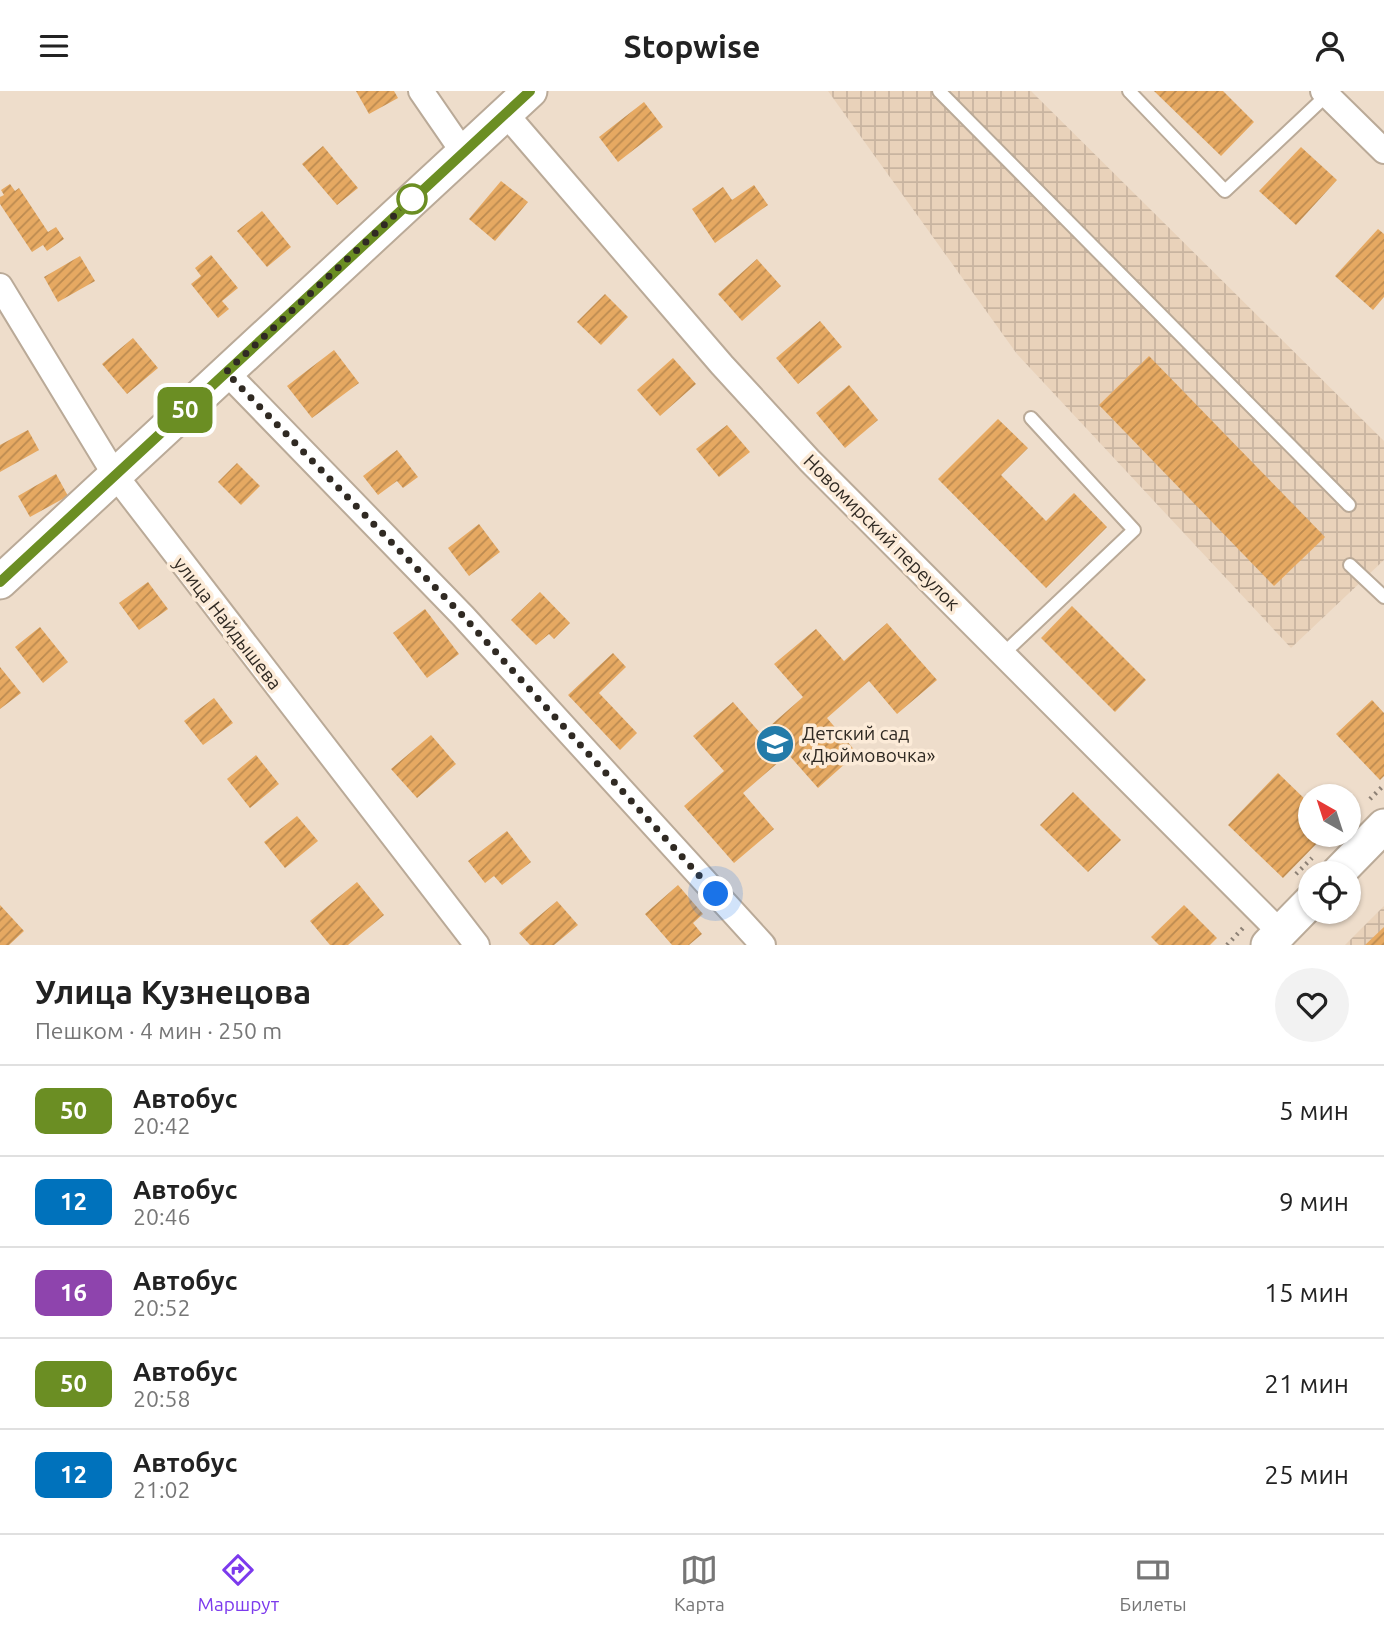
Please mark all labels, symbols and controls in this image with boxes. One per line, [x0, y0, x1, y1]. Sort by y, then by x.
icon: menu [35, 27, 73, 65]
icon: person [1311, 27, 1349, 65]
text: Stopwise [623, 28, 761, 64]
unlabelled marker [397, 184, 427, 214]
line badge: 50 [154, 387, 216, 433]
text: 50 [171, 396, 199, 423]
street label: Новомирский переулок [799, 449, 965, 615]
street label: улица Найдышева [169, 552, 287, 694]
place label: Детский сад «Дюймовочка» [802, 722, 935, 766]
school or university icon: Детский сад «Дюймовочка» [754, 723, 796, 765]
north arrow [1298, 784, 1362, 847]
map controls [1298, 784, 1361, 924]
button: locate [1298, 861, 1361, 924]
your location [698, 876, 733, 911]
button: heart [1275, 968, 1349, 1042]
text: Улица Кузнецова [35, 973, 311, 1010]
text: Пешком · 4 мин · 250 m [35, 1018, 282, 1043]
text: Автобус [133, 1084, 237, 1113]
text: 5 мин [1279, 1096, 1349, 1125]
text: 50 [60, 1097, 87, 1124]
text: 20:42 [133, 1113, 191, 1138]
text: Автобус [133, 1175, 237, 1204]
text: 9 мин [1279, 1187, 1349, 1216]
text: 12 [60, 1188, 87, 1215]
text: 20:46 [133, 1204, 191, 1229]
text: Автобус [133, 1266, 237, 1295]
text: 15 мин [1264, 1278, 1349, 1307]
text: 16 [60, 1279, 87, 1306]
text: 20:52 [133, 1295, 191, 1320]
text: Автобус [133, 1357, 237, 1386]
text: 21 мин [1264, 1369, 1349, 1398]
text: 50 [60, 1370, 87, 1397]
text: 20:58 [133, 1386, 191, 1411]
text: Автобус [133, 1448, 237, 1477]
text: 25 мин [1264, 1460, 1349, 1489]
text: 12 [60, 1461, 87, 1488]
text: 21:02 [133, 1477, 191, 1502]
tab: Маршрут [197, 1551, 279, 1615]
tab: Карта [674, 1551, 725, 1615]
tab: Билеты [1119, 1551, 1187, 1615]

